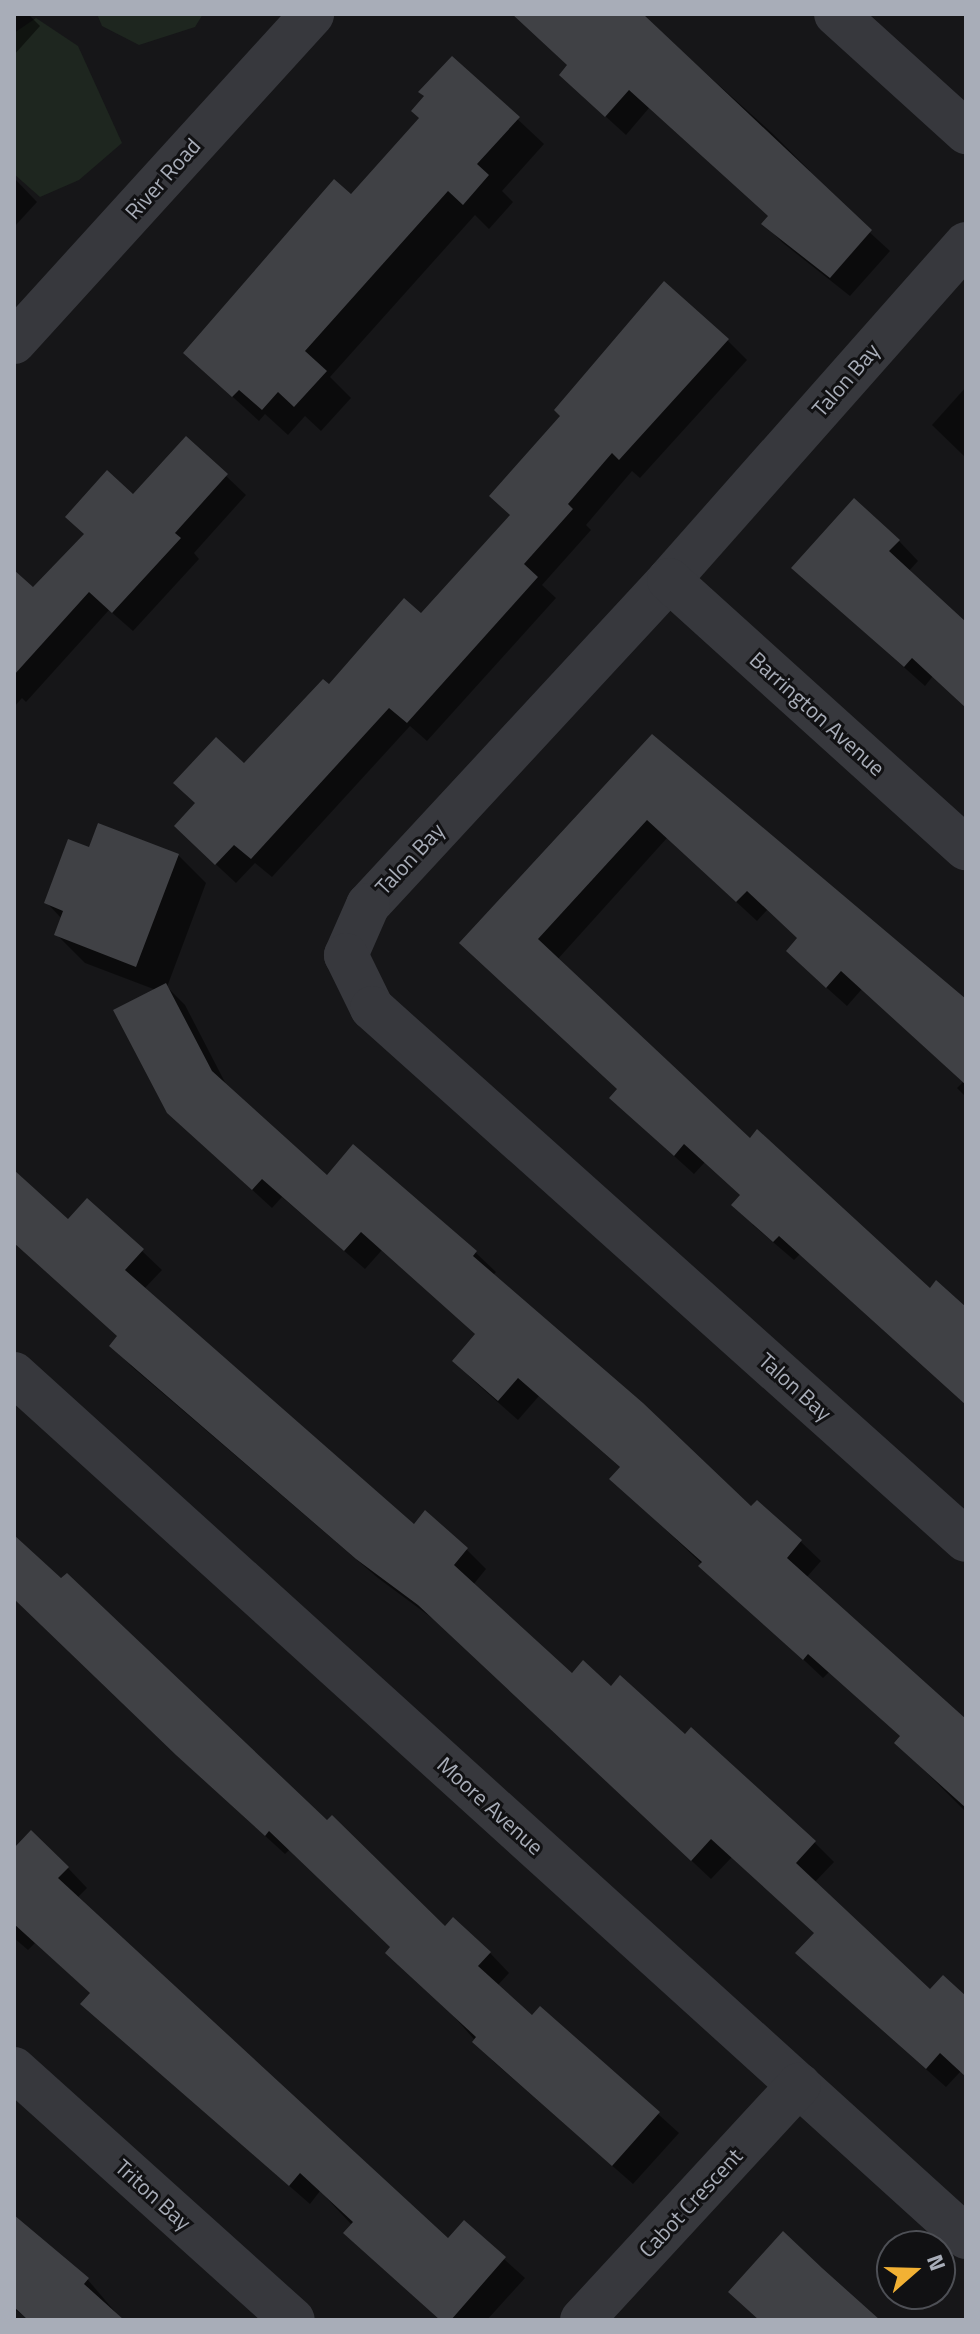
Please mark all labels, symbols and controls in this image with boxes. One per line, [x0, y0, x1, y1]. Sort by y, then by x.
street label: River Road [120, 133, 206, 225]
street label: Talon Bay [807, 338, 885, 422]
street label: Barrington Avenue [744, 646, 890, 782]
street label: Talon Bay [370, 817, 450, 901]
street label: Talon Bay [753, 1347, 837, 1427]
street label: Moore Avenue [431, 1751, 549, 1861]
street label: Cabot Crescent [634, 2143, 748, 2263]
street label: Triton Bay [110, 2154, 196, 2236]
north arrow [876, 2230, 956, 2310]
text: N [918, 2249, 955, 2275]

